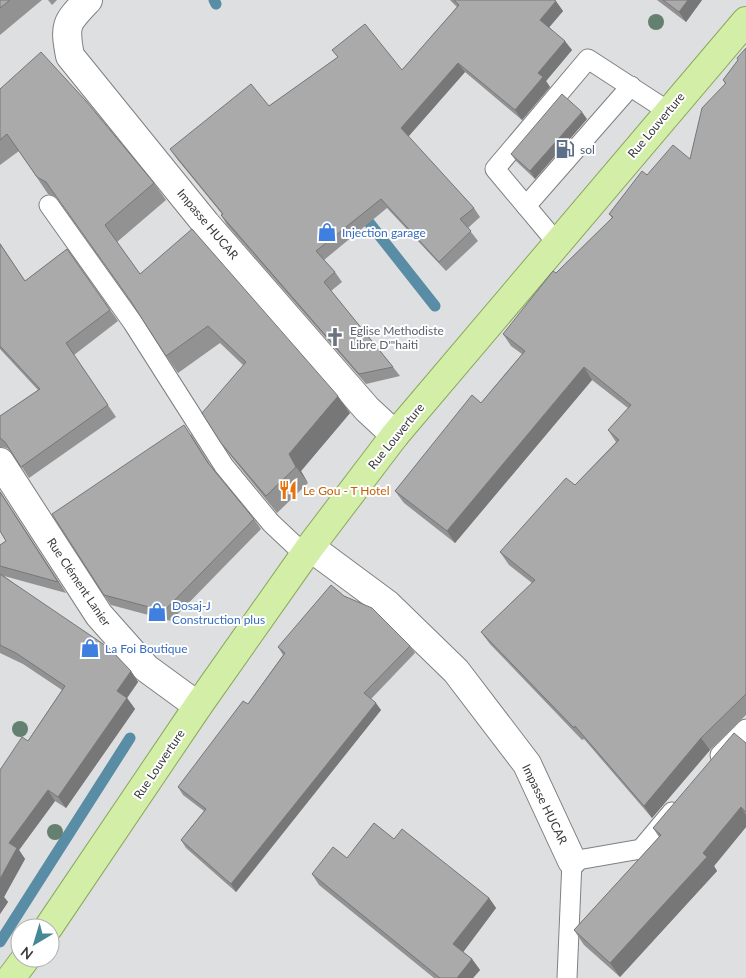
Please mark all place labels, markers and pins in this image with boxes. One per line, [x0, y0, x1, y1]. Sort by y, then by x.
fuel station icon: sol [554, 138, 576, 160]
place label: sol [580, 142, 595, 157]
shop icon: Injection garage [316, 221, 338, 243]
place label: Injection garage [342, 225, 426, 240]
place label: Eglise Methodiste Libre D'"haiti [350, 323, 444, 352]
church icon: Eglise Methodiste Libre D'"haiti [324, 326, 346, 348]
restaurant icon: Le Gou - T Hotel [277, 479, 299, 501]
place label: Le Gou - T Hotel [303, 483, 389, 498]
place label: Dosaj-J Construction plus [172, 598, 265, 627]
shop icon: Dosaj-J Construction plus [146, 601, 168, 623]
shop icon: La Foi Boutique [79, 637, 101, 659]
place label: La Foi Boutique [105, 641, 188, 656]

